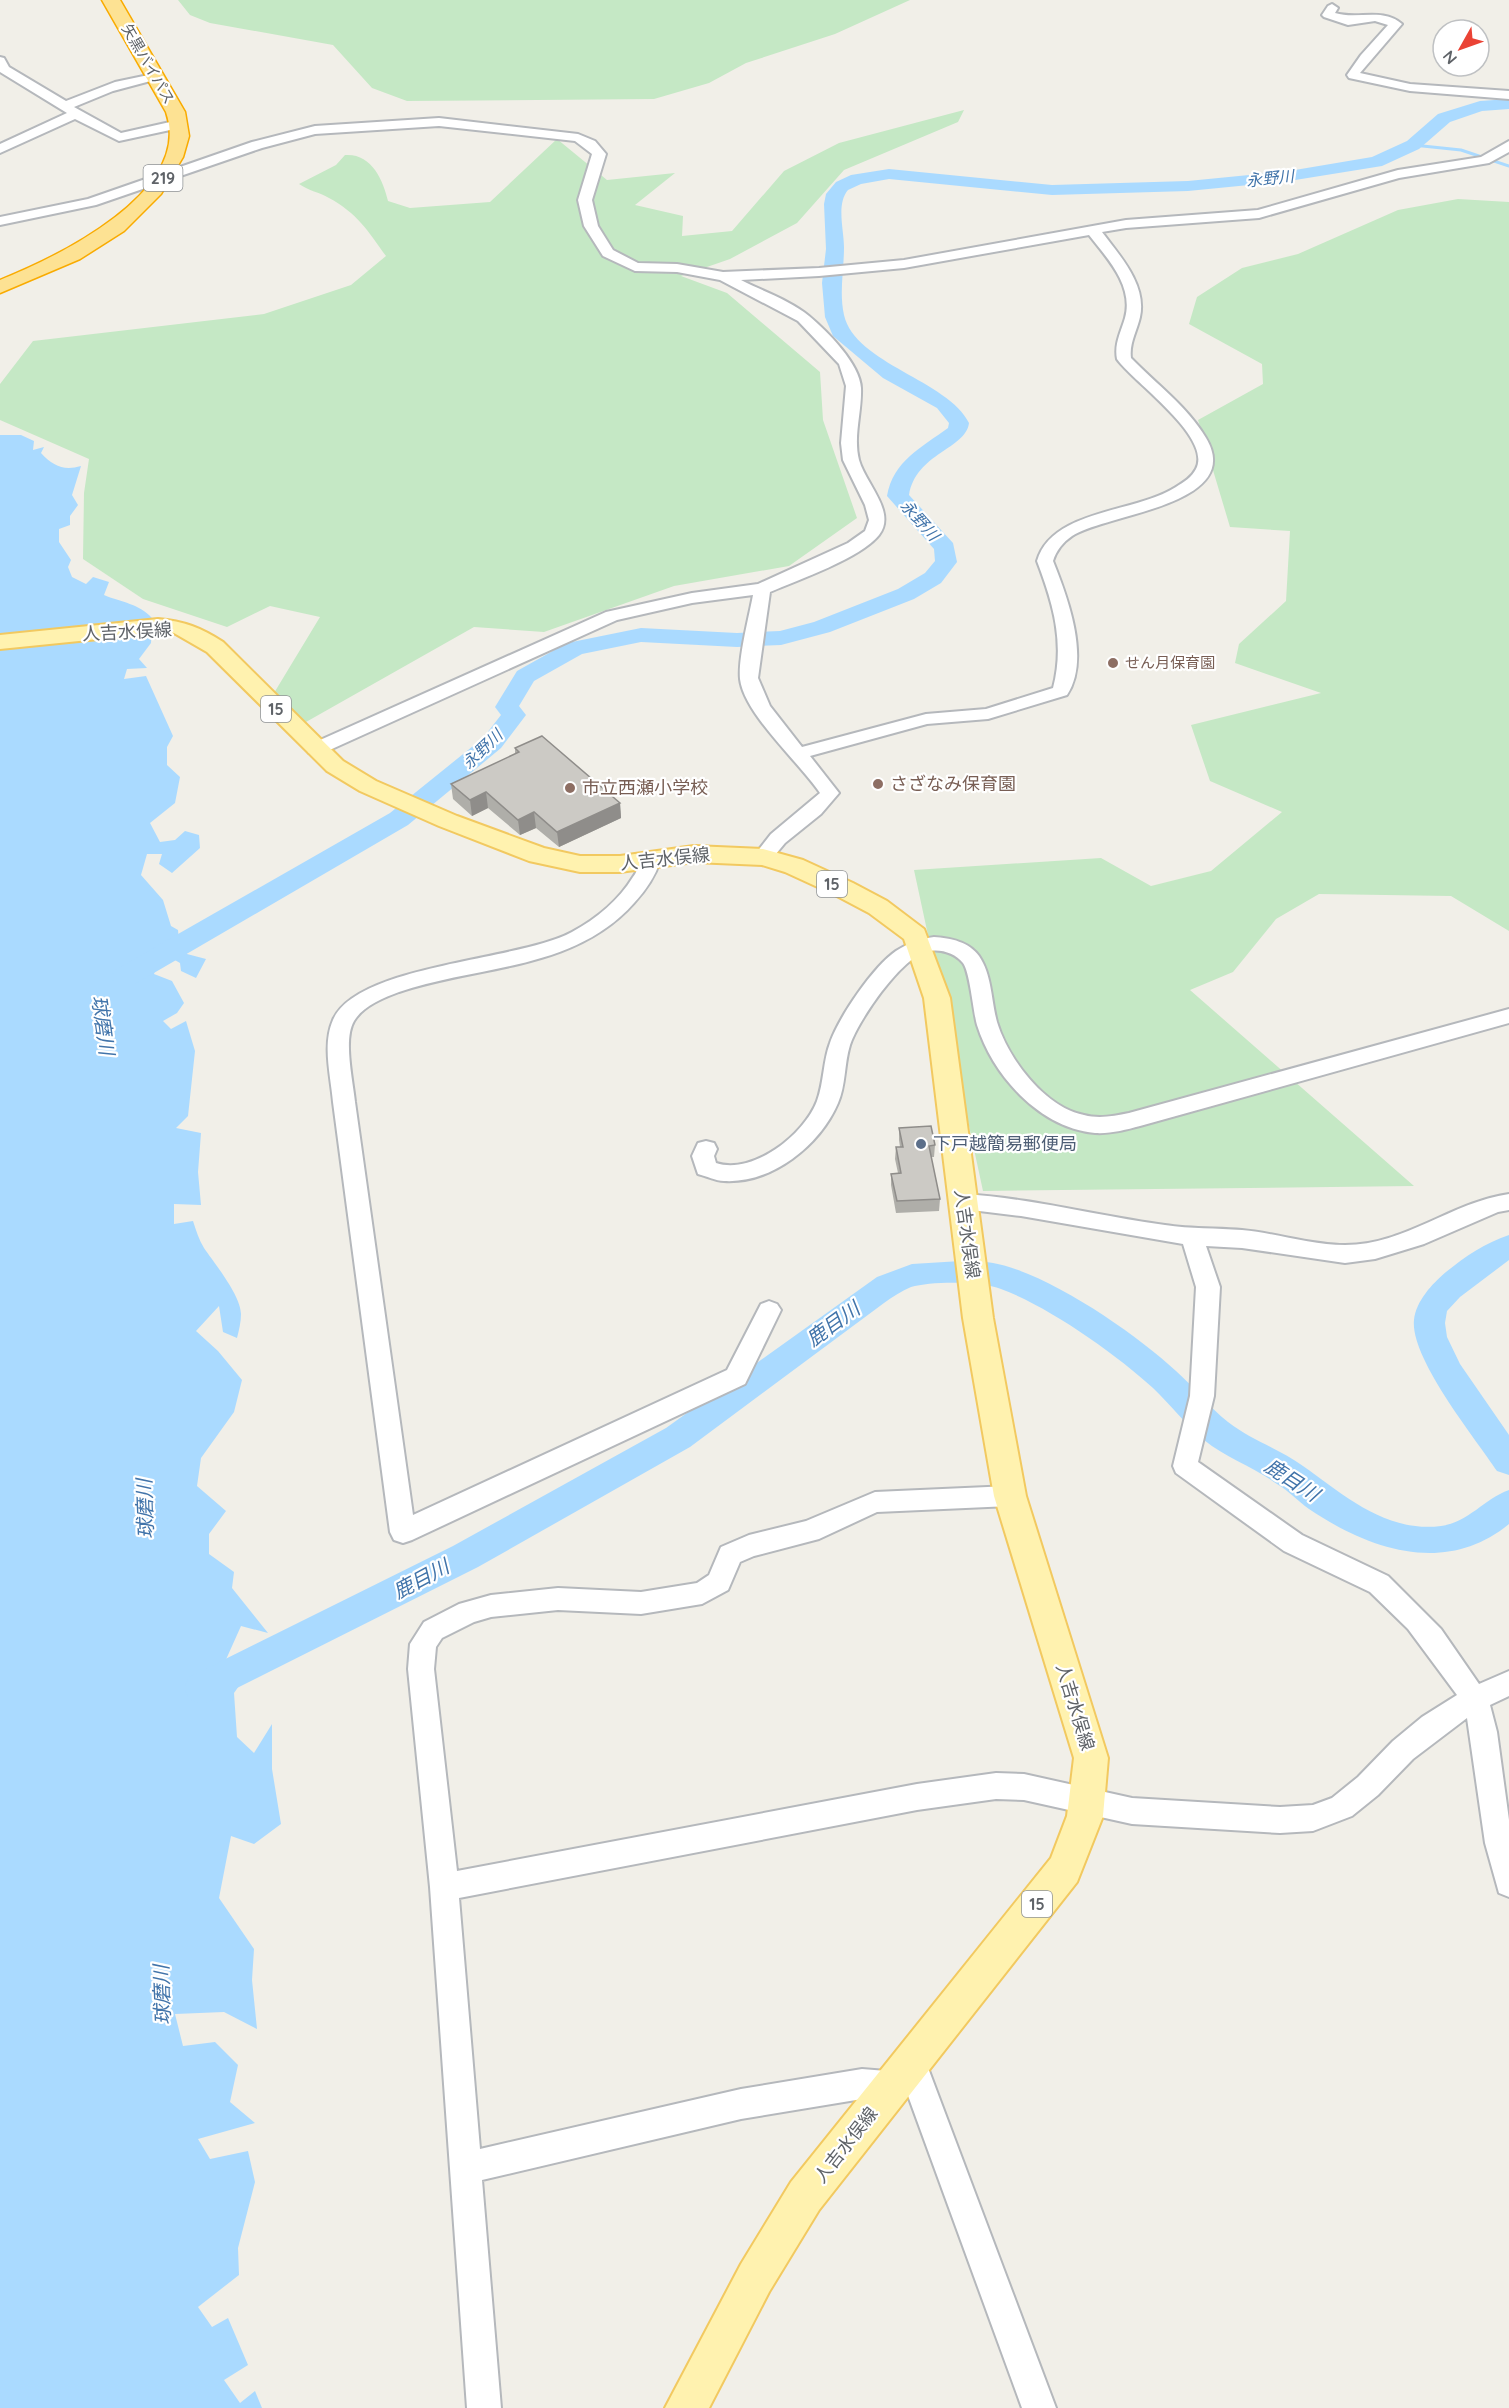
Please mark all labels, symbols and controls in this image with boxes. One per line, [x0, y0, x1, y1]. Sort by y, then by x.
north arrow [1431, 18, 1491, 78]
street label: 矢黒バイパス [118, 20, 179, 107]
text: N [1438, 47, 1461, 69]
road number: 219 [144, 165, 182, 191]
water label: 永野川 [1245, 165, 1297, 190]
water label: 永野川 [897, 495, 945, 546]
street label: 人吉水俣線 [81, 618, 173, 645]
place label: せん月保育園 [1125, 653, 1215, 672]
marker: せん月保育園 [1106, 656, 1120, 670]
road number: 15 [261, 696, 291, 722]
water label: 永野川 [458, 724, 508, 773]
place label: さざなみ保育園 [890, 772, 1016, 795]
place label: 市立西瀬小学校 [582, 776, 708, 799]
marker: さざなみ保育園 [871, 777, 885, 791]
marker: 市立西瀬小学校 [563, 781, 577, 795]
street label: 人吉水俣線 [619, 842, 711, 875]
road number: 15 [817, 871, 847, 897]
water label: 球磨川 [87, 993, 120, 1058]
place label: 下戸越簡易郵便局 [933, 1132, 1077, 1155]
marker: 下戸越簡易郵便局 [914, 1137, 928, 1151]
street label: 人吉水俣線 [950, 1188, 985, 1280]
water label: 鹿目川 [801, 1295, 866, 1351]
water label: 鹿目川 [1260, 1453, 1326, 1507]
water label: 球磨川 [131, 1477, 158, 1539]
water label: 鹿目川 [388, 1552, 455, 1604]
street label: 人吉水俣線 [1051, 1660, 1100, 1753]
road number: 15 [1022, 1891, 1052, 1917]
water label: 球磨川 [148, 1963, 175, 2025]
street label: 人吉水俣線 [809, 2102, 882, 2187]

